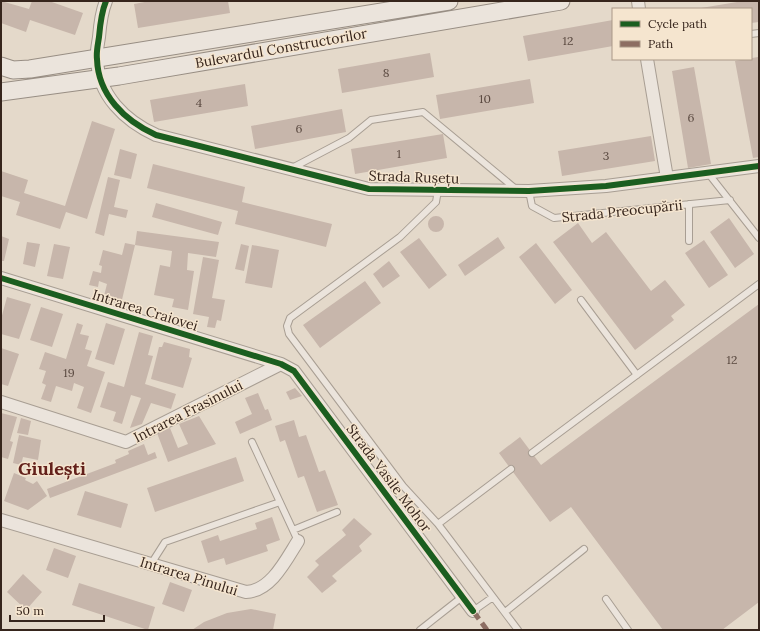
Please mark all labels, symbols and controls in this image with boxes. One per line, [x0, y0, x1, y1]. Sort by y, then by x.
legend [612, 8, 752, 60]
text: Cycle path [648, 16, 707, 31]
street label: Bulevardul Constructorilor [194, 24, 368, 72]
house number: 12 [563, 33, 573, 48]
text: Path [648, 36, 673, 51]
house number: 8 [383, 65, 390, 80]
house number: 10 [479, 91, 491, 106]
house number: 4 [196, 95, 203, 110]
house number: 6 [688, 110, 695, 125]
house number: 6 [296, 121, 303, 136]
house number: 1 [397, 146, 401, 161]
house number: 3 [603, 148, 610, 163]
street label: Strada Rușețu [368, 166, 460, 188]
street label: Strada Preocupării [561, 196, 683, 226]
street label: Intrarea Craiovei [90, 285, 200, 335]
house number: 12 [727, 352, 737, 367]
house number: 19 [63, 365, 75, 380]
street label: Intrarea Frasinului [130, 376, 246, 446]
street label: Strada Vasile Mohor [342, 420, 436, 536]
district label: Giulești [18, 457, 86, 480]
street label: Intrarea Pinului [138, 553, 240, 599]
scale bar [10, 597, 104, 623]
text: 50 m [16, 603, 44, 618]

